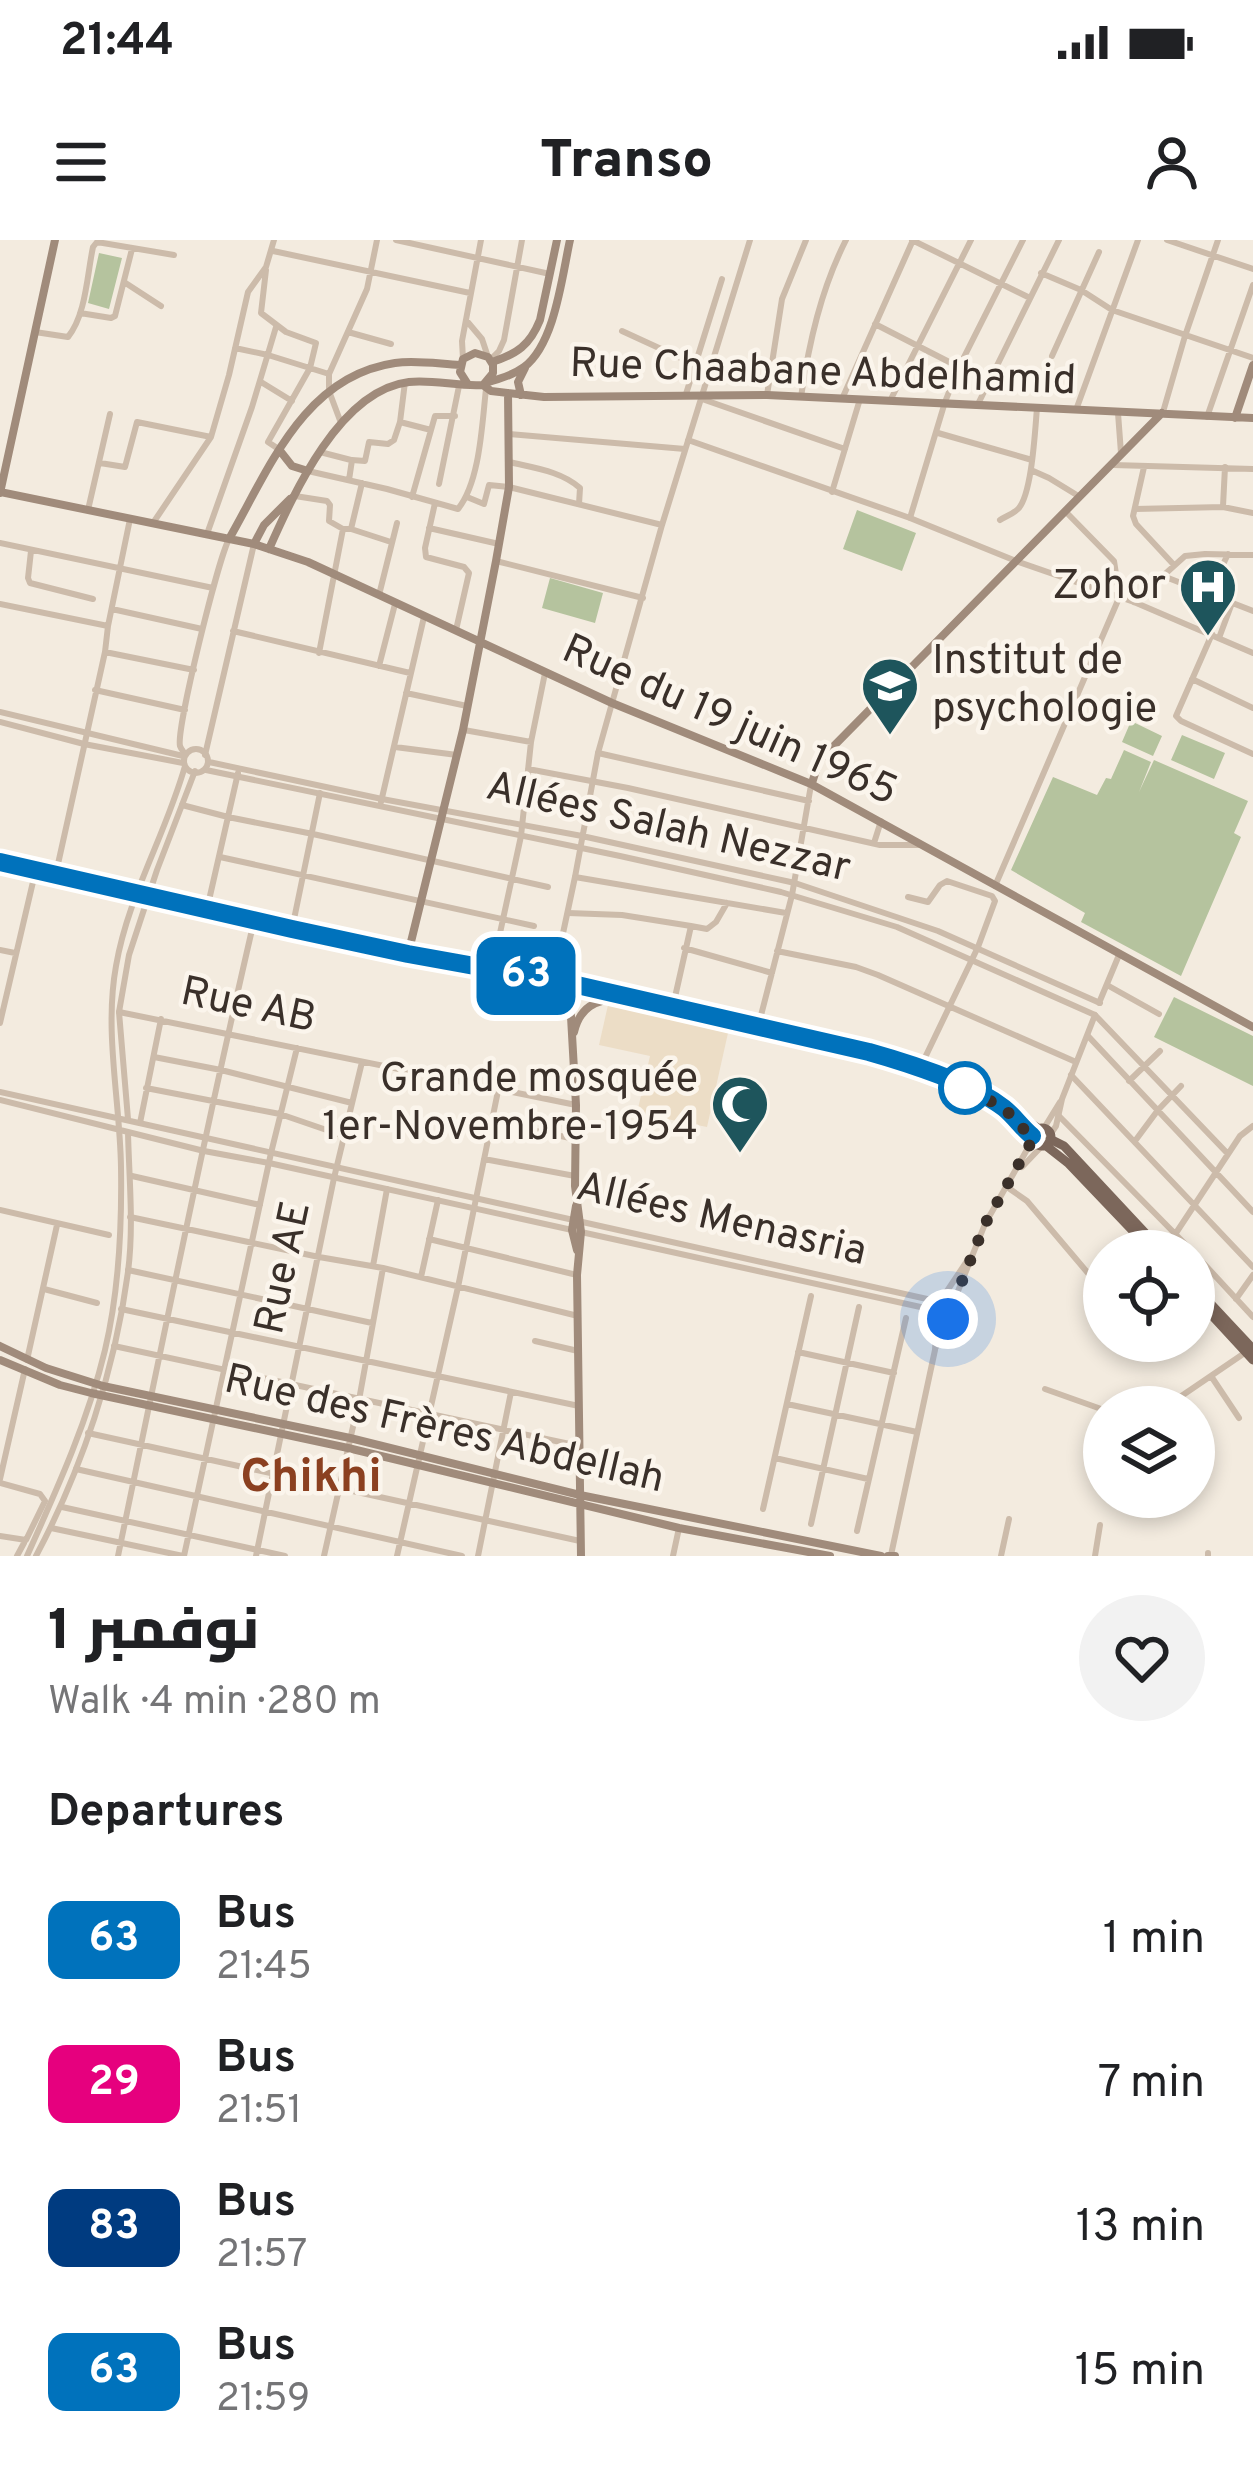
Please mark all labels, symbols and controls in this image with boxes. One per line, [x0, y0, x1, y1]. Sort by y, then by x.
text: 21:44 [60, 14, 174, 71]
text: Transo [540, 128, 713, 197]
icon: menu [48, 129, 114, 195]
icon: person [1139, 129, 1205, 195]
street label: Rue Chaabane Abdelhamid [569, 339, 1077, 409]
hospital icon: Zohor [1177, 556, 1239, 638]
place label: Zohor [1052, 561, 1166, 614]
street label: Rue du 19 juin 1965 [553, 624, 905, 820]
place label: Institut de psychologie [932, 636, 1157, 737]
school or university icon: Institut de psychologie [859, 655, 921, 737]
street label: Allées Salah Nezzar [481, 761, 855, 897]
line badge: 63 [472, 937, 580, 1015]
text: 63 [501, 949, 552, 1002]
street label: Rue AB [176, 967, 320, 1047]
place label: Grande mosquée 1er-Novembre-1954 [322, 1054, 698, 1155]
unlabelled marker [940, 1063, 990, 1113]
mosque icon: Grande mosquée 1er-Novembre-1954 [709, 1073, 771, 1155]
street label: Allées Menasria [571, 1162, 871, 1280]
street label: Rue AE [245, 1197, 325, 1339]
map controls [1083, 1230, 1215, 1518]
button: locate [1083, 1230, 1215, 1362]
your location [918, 1289, 978, 1349]
street label: Rue des Frères Abdellah [219, 1355, 669, 1507]
button: layers [1083, 1386, 1215, 1518]
district label: Chikhi [240, 1449, 382, 1509]
button: heart [1079, 1595, 1205, 1721]
text: 1 نوفمبر [48, 1598, 260, 1670]
text: Walk · 4 min · 280 m [48, 1679, 381, 1728]
text: Departures [48, 1785, 284, 1842]
text: Bus [216, 1887, 296, 1944]
text: 1 min [1103, 1912, 1205, 1969]
text: 63 [89, 1913, 140, 1966]
text: 21:45 [216, 1944, 312, 1993]
text: Bus [216, 2031, 296, 2088]
text: 7 min [1098, 2056, 1205, 2113]
text: 29 [88, 2057, 140, 2110]
text: 21:51 [216, 2088, 302, 2137]
text: Bus [216, 2175, 296, 2232]
text: 13 min [1076, 2200, 1205, 2257]
text: 83 [88, 2201, 140, 2254]
text: 21:57 [216, 2232, 307, 2281]
text: Bus [216, 2319, 296, 2376]
text: 15 min [1075, 2344, 1205, 2401]
text: 63 [89, 2345, 140, 2398]
text: 21:59 [216, 2376, 310, 2425]

